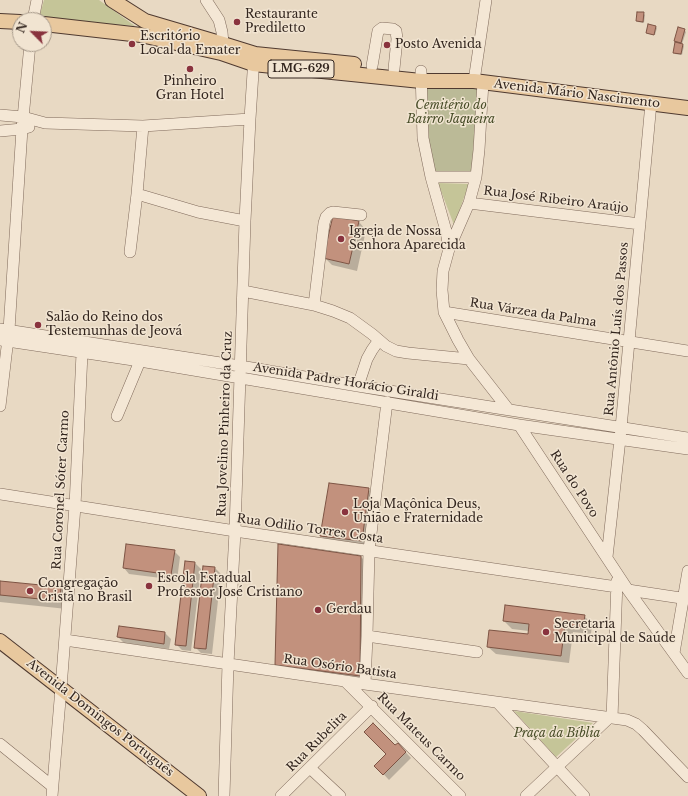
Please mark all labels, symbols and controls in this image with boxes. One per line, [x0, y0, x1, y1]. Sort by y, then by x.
place label: Restaurante Prediletto [245, 8, 318, 36]
north arrow [12, 12, 52, 52]
marker: Restaurante Prediletto [232, 17, 242, 27]
text: N [13, 20, 30, 35]
place label: Escritório Local da Emater [140, 30, 241, 58]
place label: Posto Avenida [395, 38, 482, 52]
marker: Escritório Local da Emater [127, 39, 137, 49]
marker: Posto Avenida [382, 40, 392, 50]
road number: LMG-629 [268, 60, 334, 78]
marker: Pinheiro Gran Hotel [185, 64, 195, 74]
place label: Pinheiro Gran Hotel [156, 75, 224, 103]
street label: Avenida Mário Nascimento [493, 77, 661, 111]
park label: Cemitério do Bairro Jaqueira [407, 99, 495, 127]
street label: Rua José Ribeiro Araújo [483, 184, 629, 216]
place label: Igreja de Nossa Senhora Aparecida [349, 225, 466, 253]
marker: Igreja de Nossa Senhora Aparecida [336, 234, 346, 244]
street label: Rua Antônio Luís dos Passos [602, 241, 632, 417]
street label: Rua Várzea da Palma [469, 296, 597, 330]
place label: Salão do Reino dos Testemunhas de Jeová [46, 311, 182, 339]
marker: Salão do Reino dos Testemunhas de Jeová [33, 320, 43, 330]
street label: Rua Jovelino Pinheiro da Cruz [215, 331, 235, 517]
street label: Avenida Padre Horácio Giraldi [252, 360, 440, 404]
street label: Rua Coronel Sóter Carmo [50, 410, 72, 570]
street label: Rua do Povo [547, 448, 601, 520]
place label: Loja Maçônica Deus, União e Fraternidade [353, 498, 483, 526]
marker: Loja Maçônica Deus, União e Fraternidade [340, 507, 350, 517]
street label: Rua Odilio Torres Costa [236, 512, 384, 546]
place label: Escola Estadual Professor José Cristiano [157, 572, 303, 600]
place label: Congregação Cristã no Brasil [38, 577, 132, 605]
marker: Escola Estadual Professor José Cristiano [144, 581, 154, 591]
marker: Congregação Cristã no Brasil [25, 586, 35, 596]
place label: Gerdau [326, 603, 372, 617]
marker: Gerdau [313, 605, 323, 615]
place label: Secretaria Municipal de Saúde [554, 618, 676, 646]
marker: Secretaria Municipal de Saúde [541, 627, 551, 637]
street label: Rua Osório Batista [282, 652, 398, 682]
street label: Avenida Domingos Português [24, 656, 176, 780]
street label: Rua Mateus Carmo [374, 690, 468, 784]
street label: Rua Rubelita [284, 709, 350, 775]
park label: Praça da Bíblia [514, 727, 600, 741]

